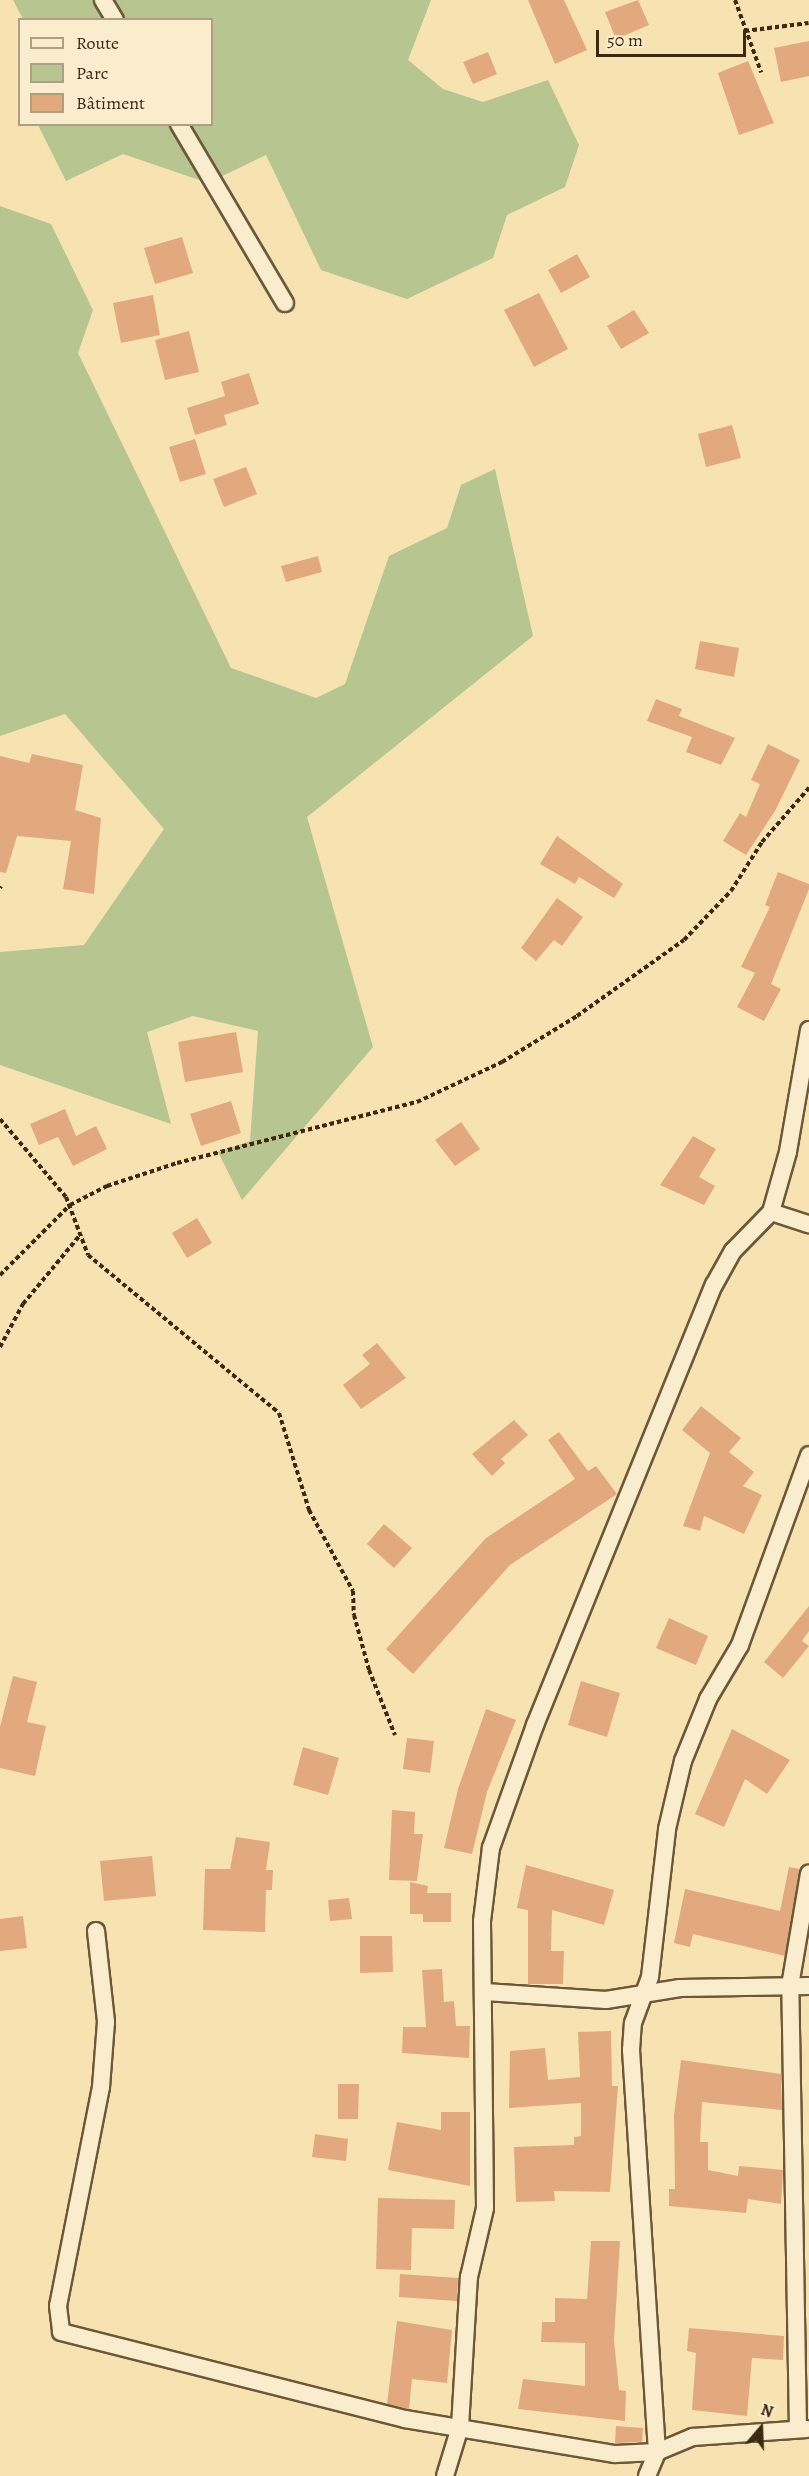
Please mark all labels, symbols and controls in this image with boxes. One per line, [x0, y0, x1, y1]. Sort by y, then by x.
legend [18, 18, 213, 126]
scale bar [599, 18, 749, 56]
text: 50 m [607, 28, 643, 52]
text: Route [76, 31, 119, 55]
text: Parc [76, 61, 108, 85]
text: Bâtiment [76, 91, 145, 115]
north arrow [731, 2398, 791, 2458]
text: N [758, 2399, 776, 2423]

